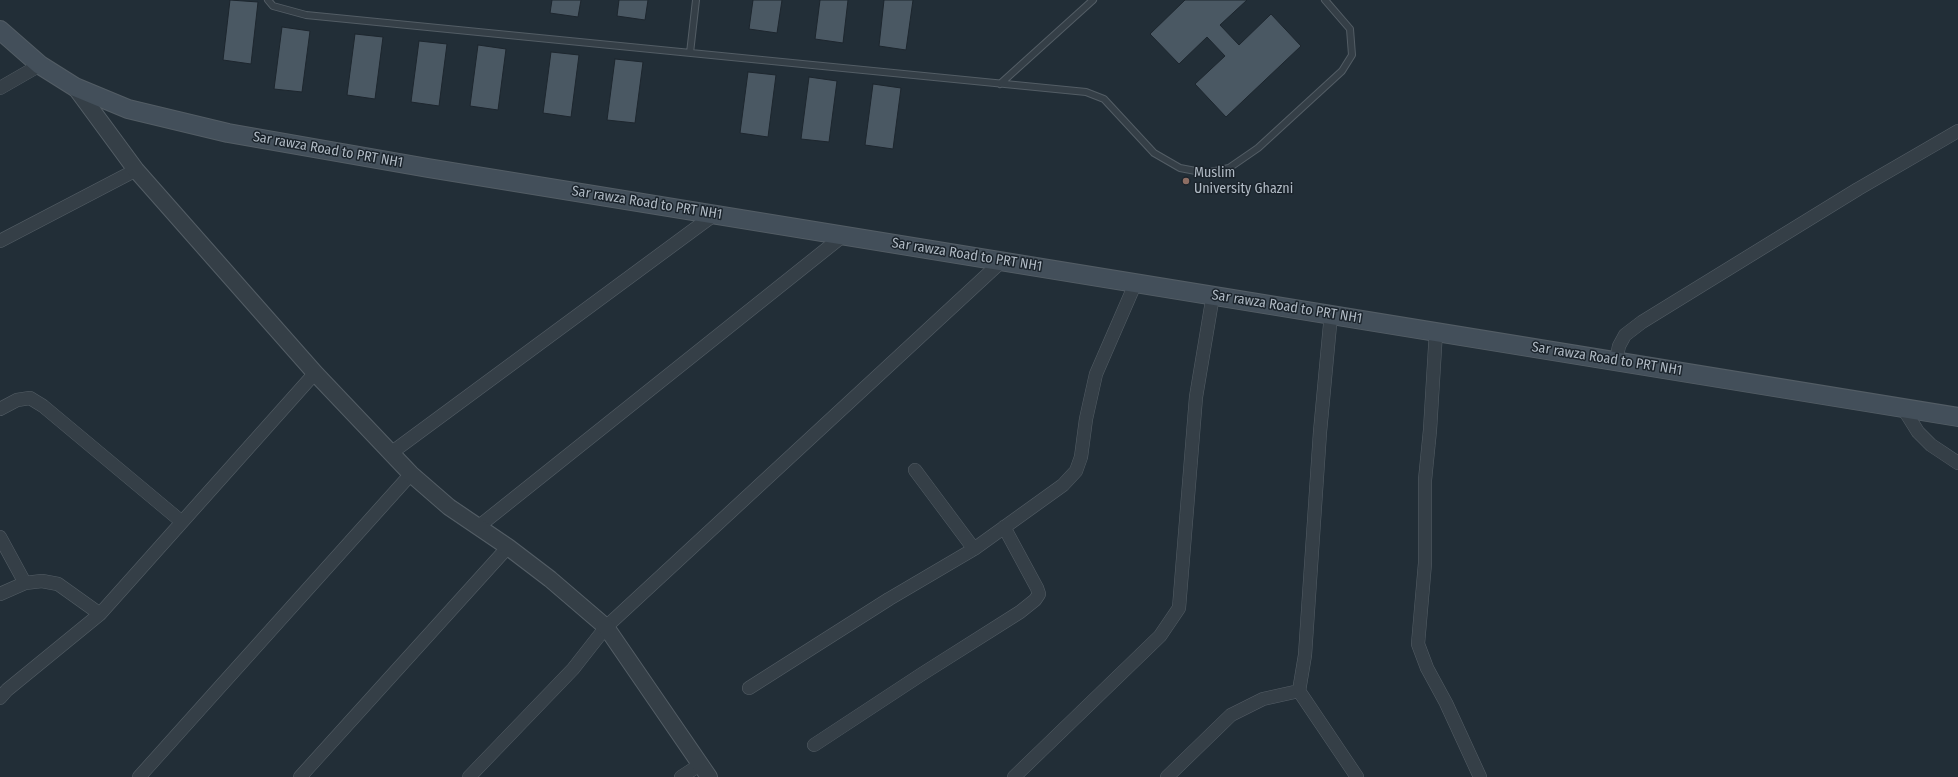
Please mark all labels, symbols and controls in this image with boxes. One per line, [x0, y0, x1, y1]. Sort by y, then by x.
street label: Sar rawza Road to PRT NH1 [252, 129, 404, 171]
place label: Muslim University Ghazni [1194, 165, 1293, 198]
marker: Muslim University Ghazni [1181, 176, 1191, 186]
street label: Sar rawza Road to PRT NH1 [571, 183, 723, 223]
street label: Sar rawza Road to PRT NH1 [891, 235, 1043, 275]
street label: Sar rawza Road to PRT NH1 [1211, 287, 1363, 327]
street label: Sar rawza Road to PRT NH1 [1531, 339, 1683, 379]

